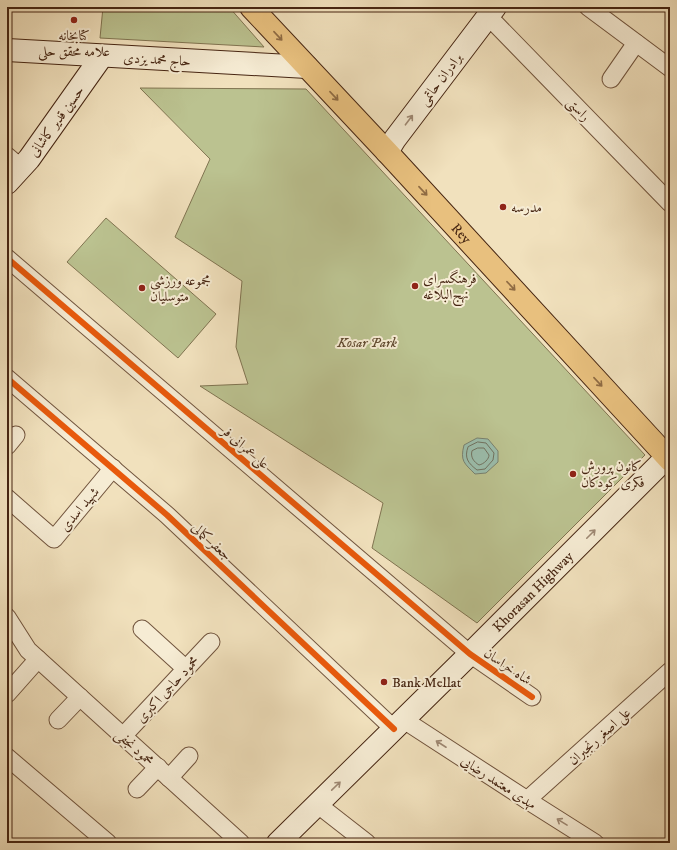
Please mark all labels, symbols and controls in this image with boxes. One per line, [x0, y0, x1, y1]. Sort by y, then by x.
marker: کتابخانه علامه محقق حلی [69, 15, 79, 25]
place label: کتابخانه علامه محقق حلی [38, 27, 110, 61]
one-way arrow [273, 31, 283, 41]
street label: حاج محمد یزدی [123, 49, 191, 74]
street label: برادران حاتمی [415, 49, 467, 110]
street label: حسین قدیر کاشانی [25, 83, 89, 161]
one-way arrow [329, 91, 339, 101]
street label: راستی [563, 94, 594, 126]
one-way arrow [405, 114, 413, 125]
one-way arrow [418, 185, 427, 196]
place label: مدرسه [511, 199, 542, 217]
marker: مدرسه [498, 202, 508, 212]
street label: Rey [447, 220, 475, 248]
place label: فرهنگسرای نهج‌البلاغه [423, 269, 477, 307]
place label: مجموعه ورزشی متوسلیان [150, 272, 211, 306]
marker: فرهنگسرای نهج‌البلاغه [410, 281, 420, 291]
one-way arrow [506, 281, 515, 292]
marker: مجموعه ورزشی متوسلیان [137, 283, 147, 293]
park label: Kosar Park [336, 334, 397, 352]
one-way arrow [594, 377, 603, 387]
street label: علی عمرانی فر [216, 421, 273, 473]
place label: کانون پرورش فکری کودکان [581, 458, 645, 492]
marker: کانون پرورش فکری کودکان [568, 469, 578, 479]
street label: شهید اسدی [56, 484, 104, 536]
street label: جعفر کمالی [187, 519, 235, 565]
one-way arrow [586, 529, 596, 539]
street label: Khorasan Highway [489, 548, 578, 636]
street label: شاه خراسان [480, 644, 535, 689]
street label: محمود حاجی اکبری [132, 652, 203, 727]
place label: Bank Mellat [392, 674, 462, 692]
marker: Bank Mellat [379, 677, 389, 687]
street label: علی اصغر رنجبران [565, 704, 635, 770]
street label: محمود نجفی [111, 726, 157, 771]
one-way arrow [436, 740, 447, 748]
street label: مهدی معتمد رضایی [457, 752, 540, 814]
one-way arrow [331, 781, 341, 791]
one-way arrow [557, 818, 568, 826]

